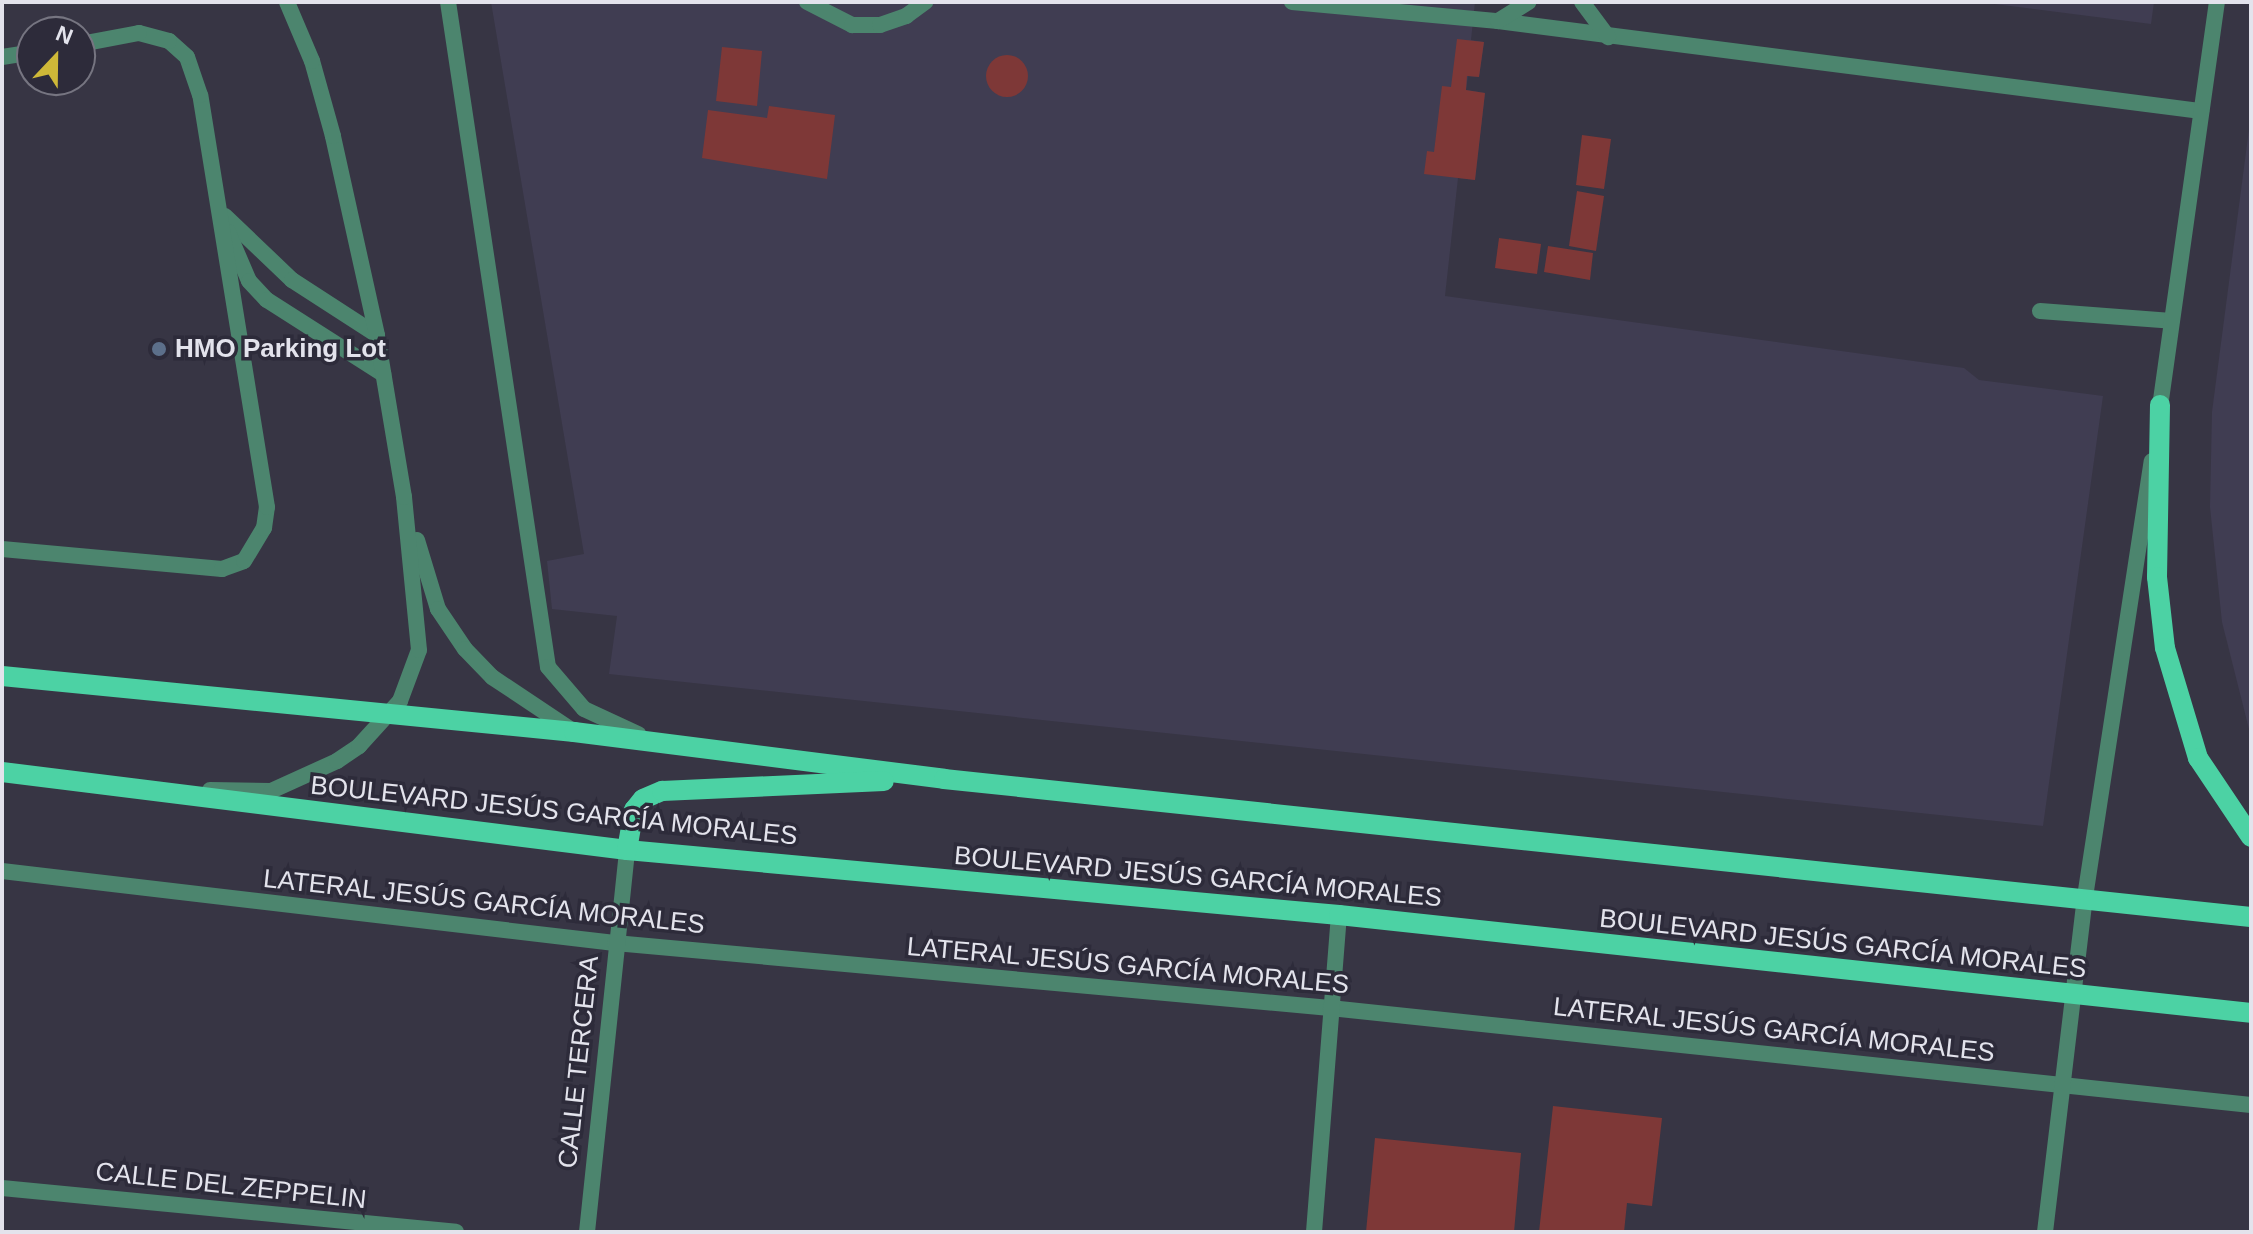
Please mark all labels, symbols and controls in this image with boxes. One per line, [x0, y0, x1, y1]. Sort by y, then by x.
north arrow [16, 16, 96, 96]
text: N [52, 21, 76, 50]
place label: HMO Parking Lot [175, 333, 386, 365]
marker: HMO Parking Lot [150, 340, 168, 358]
street label: BOULEVARD JESÚS GARCÍA MORALES [308, 770, 800, 852]
street label: BOULEVARD JESÚS GARCÍA MORALES [952, 840, 1444, 914]
street label: LATERAL JESÚS GARCÍA MORALES [261, 863, 707, 941]
street label: BOULEVARD JESÚS GARCÍA MORALES [1597, 903, 2089, 985]
street label: LATERAL JESÚS GARCÍA MORALES [905, 931, 1351, 1001]
street label: CALLE TERCERA [552, 954, 606, 1170]
street label: LATERAL JESÚS GARCÍA MORALES [1551, 991, 1997, 1069]
street label: CALLE DEL ZEPPELIN [94, 1156, 368, 1216]

